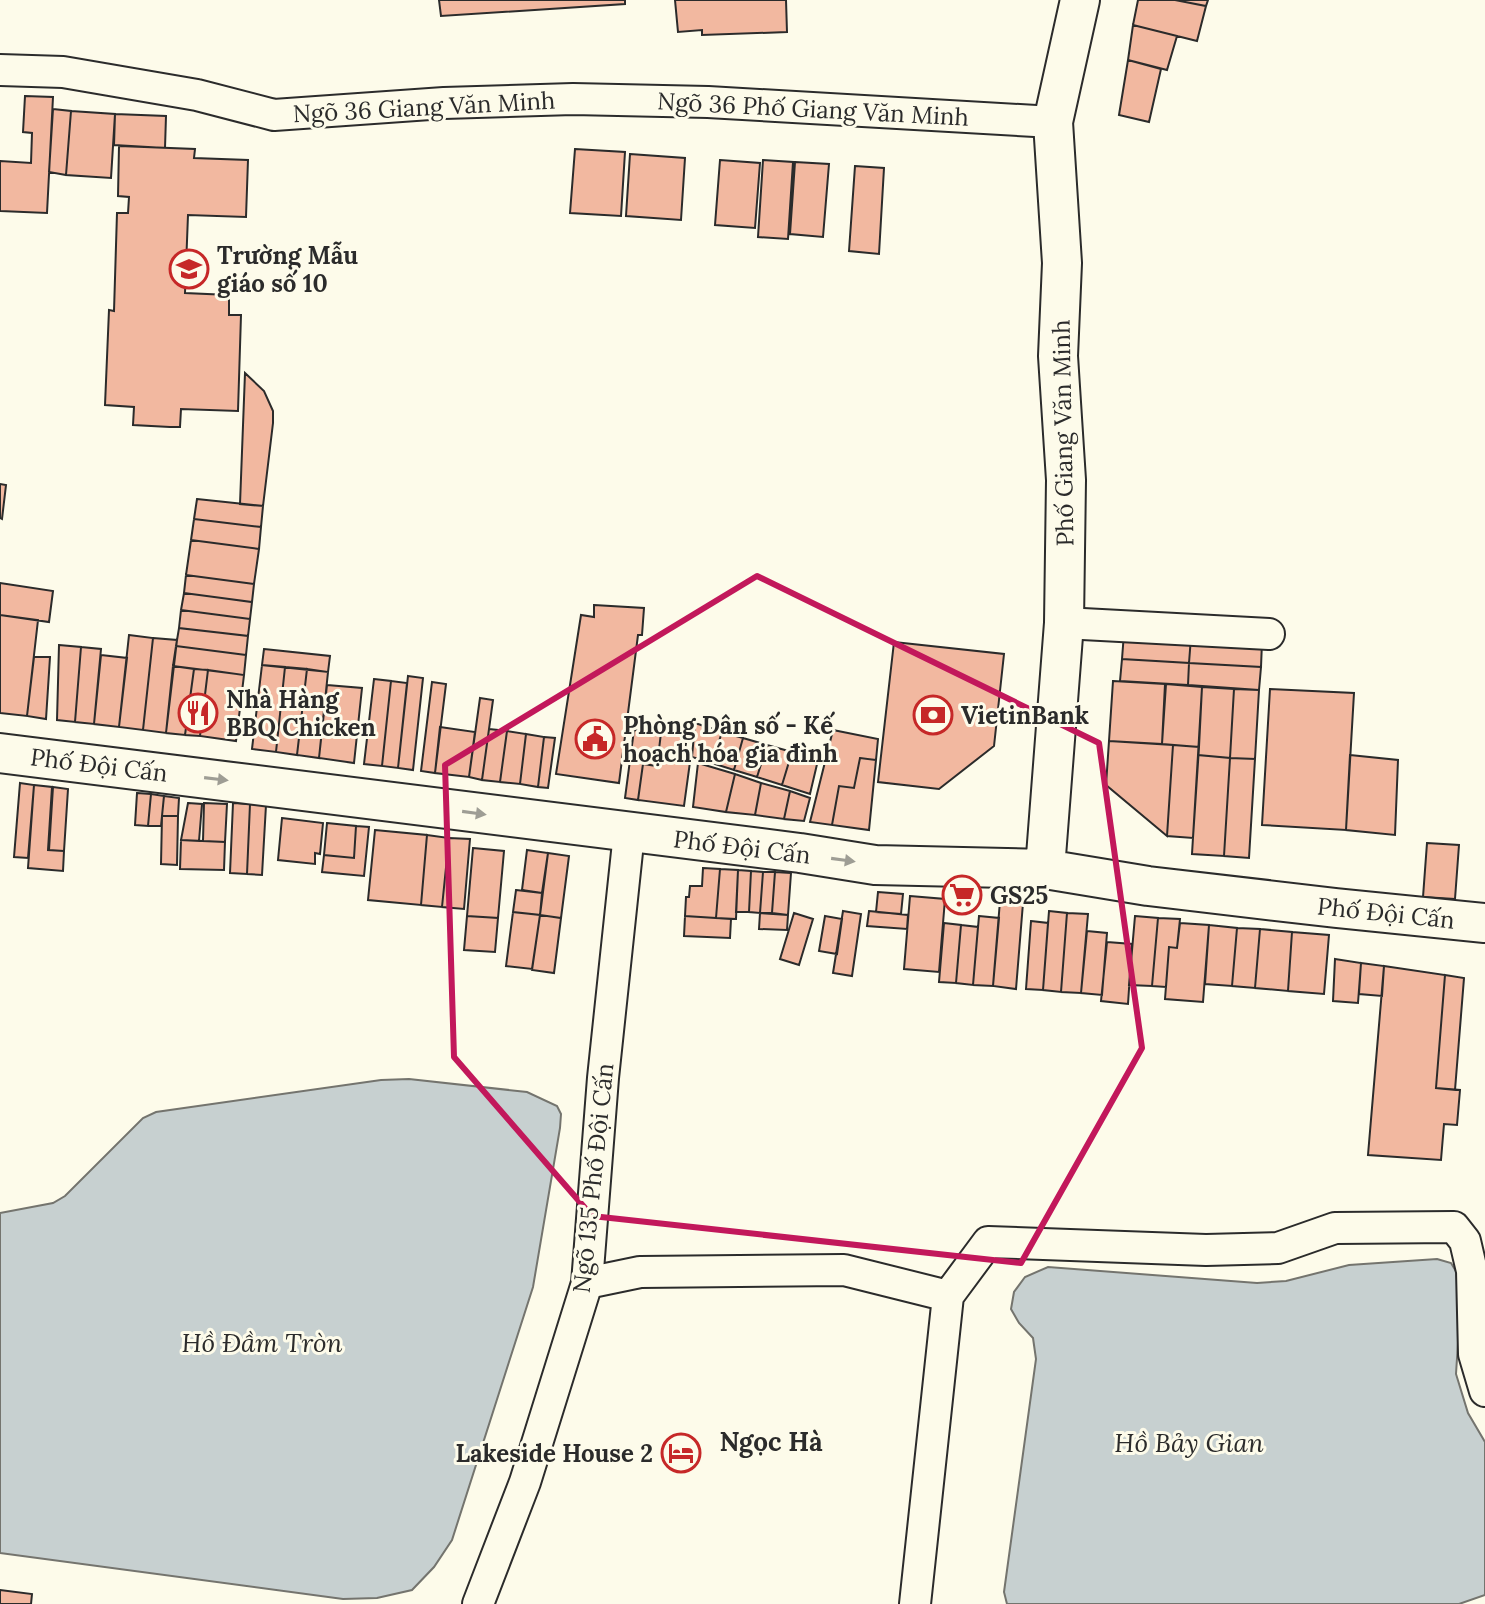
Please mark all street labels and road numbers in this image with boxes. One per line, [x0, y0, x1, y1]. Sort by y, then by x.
street label: Ngõ 36 Giang Văn Minh [292, 85, 556, 129]
street label: Ngõ 36 Phố Giang Văn Minh [656, 85, 970, 133]
street label: Phố Giang Văn Minh [1046, 319, 1080, 547]
street label: Phố Đội Cấn [29, 741, 169, 789]
street label: Phố Đội Cấn [672, 823, 812, 871]
street label: Phố Đội Cấn [1316, 890, 1456, 936]
street label: Ngõ 135 Phố Đội Cấn [566, 1062, 620, 1294]

